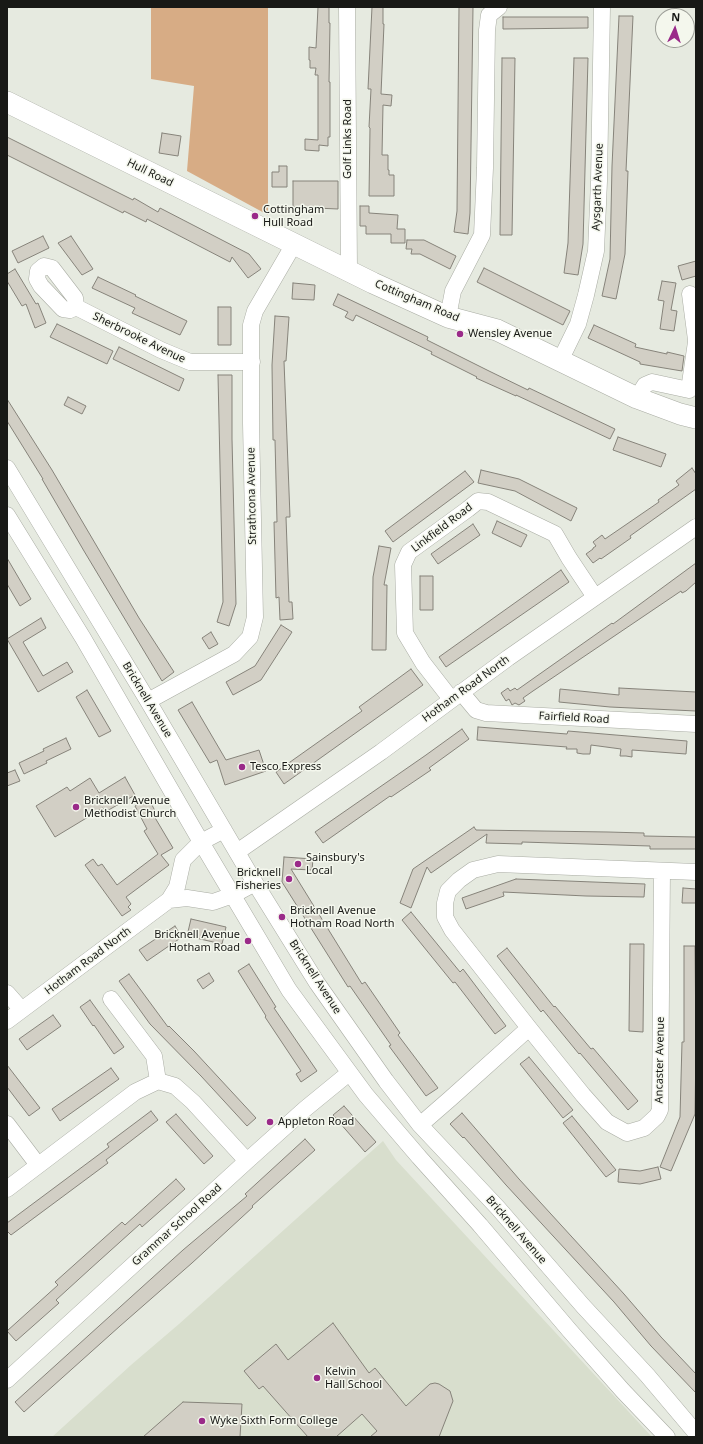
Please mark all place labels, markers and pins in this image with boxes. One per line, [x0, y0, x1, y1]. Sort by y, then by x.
place label: Cottingham Hull Road [263, 203, 324, 229]
marker: Cottingham Hull Road [250, 211, 260, 221]
place label: Wensley Avenue [468, 327, 552, 341]
marker: Wensley Avenue [455, 329, 465, 339]
place label: Tesco Express [250, 760, 321, 774]
marker: Tesco Express [237, 762, 247, 772]
place label: Bricknell Avenue Methodist Church [84, 794, 176, 820]
marker: Bricknell Avenue Methodist Church [71, 802, 81, 812]
place label: Sainsbury's Local [306, 851, 365, 877]
marker: Sainsbury's Local [293, 859, 303, 869]
place label: Bricknell Fisheries [235, 866, 281, 892]
marker: Bricknell Fisheries [284, 874, 294, 884]
place label: Bricknell Avenue Hotham Road North [290, 904, 395, 930]
marker: Bricknell Avenue Hotham Road North [277, 912, 287, 922]
place label: Bricknell Avenue Hotham Road [154, 928, 240, 954]
marker: Bricknell Avenue Hotham Road [243, 936, 253, 946]
place label: Appleton Road [278, 1115, 354, 1129]
marker: Appleton Road [265, 1117, 275, 1127]
place label: Kelvin Hall School [325, 1365, 382, 1391]
marker: Kelvin Hall School [312, 1373, 322, 1383]
place label: Wyke Sixth Form College [210, 1414, 338, 1428]
marker: Wyke Sixth Form College [197, 1416, 207, 1426]

